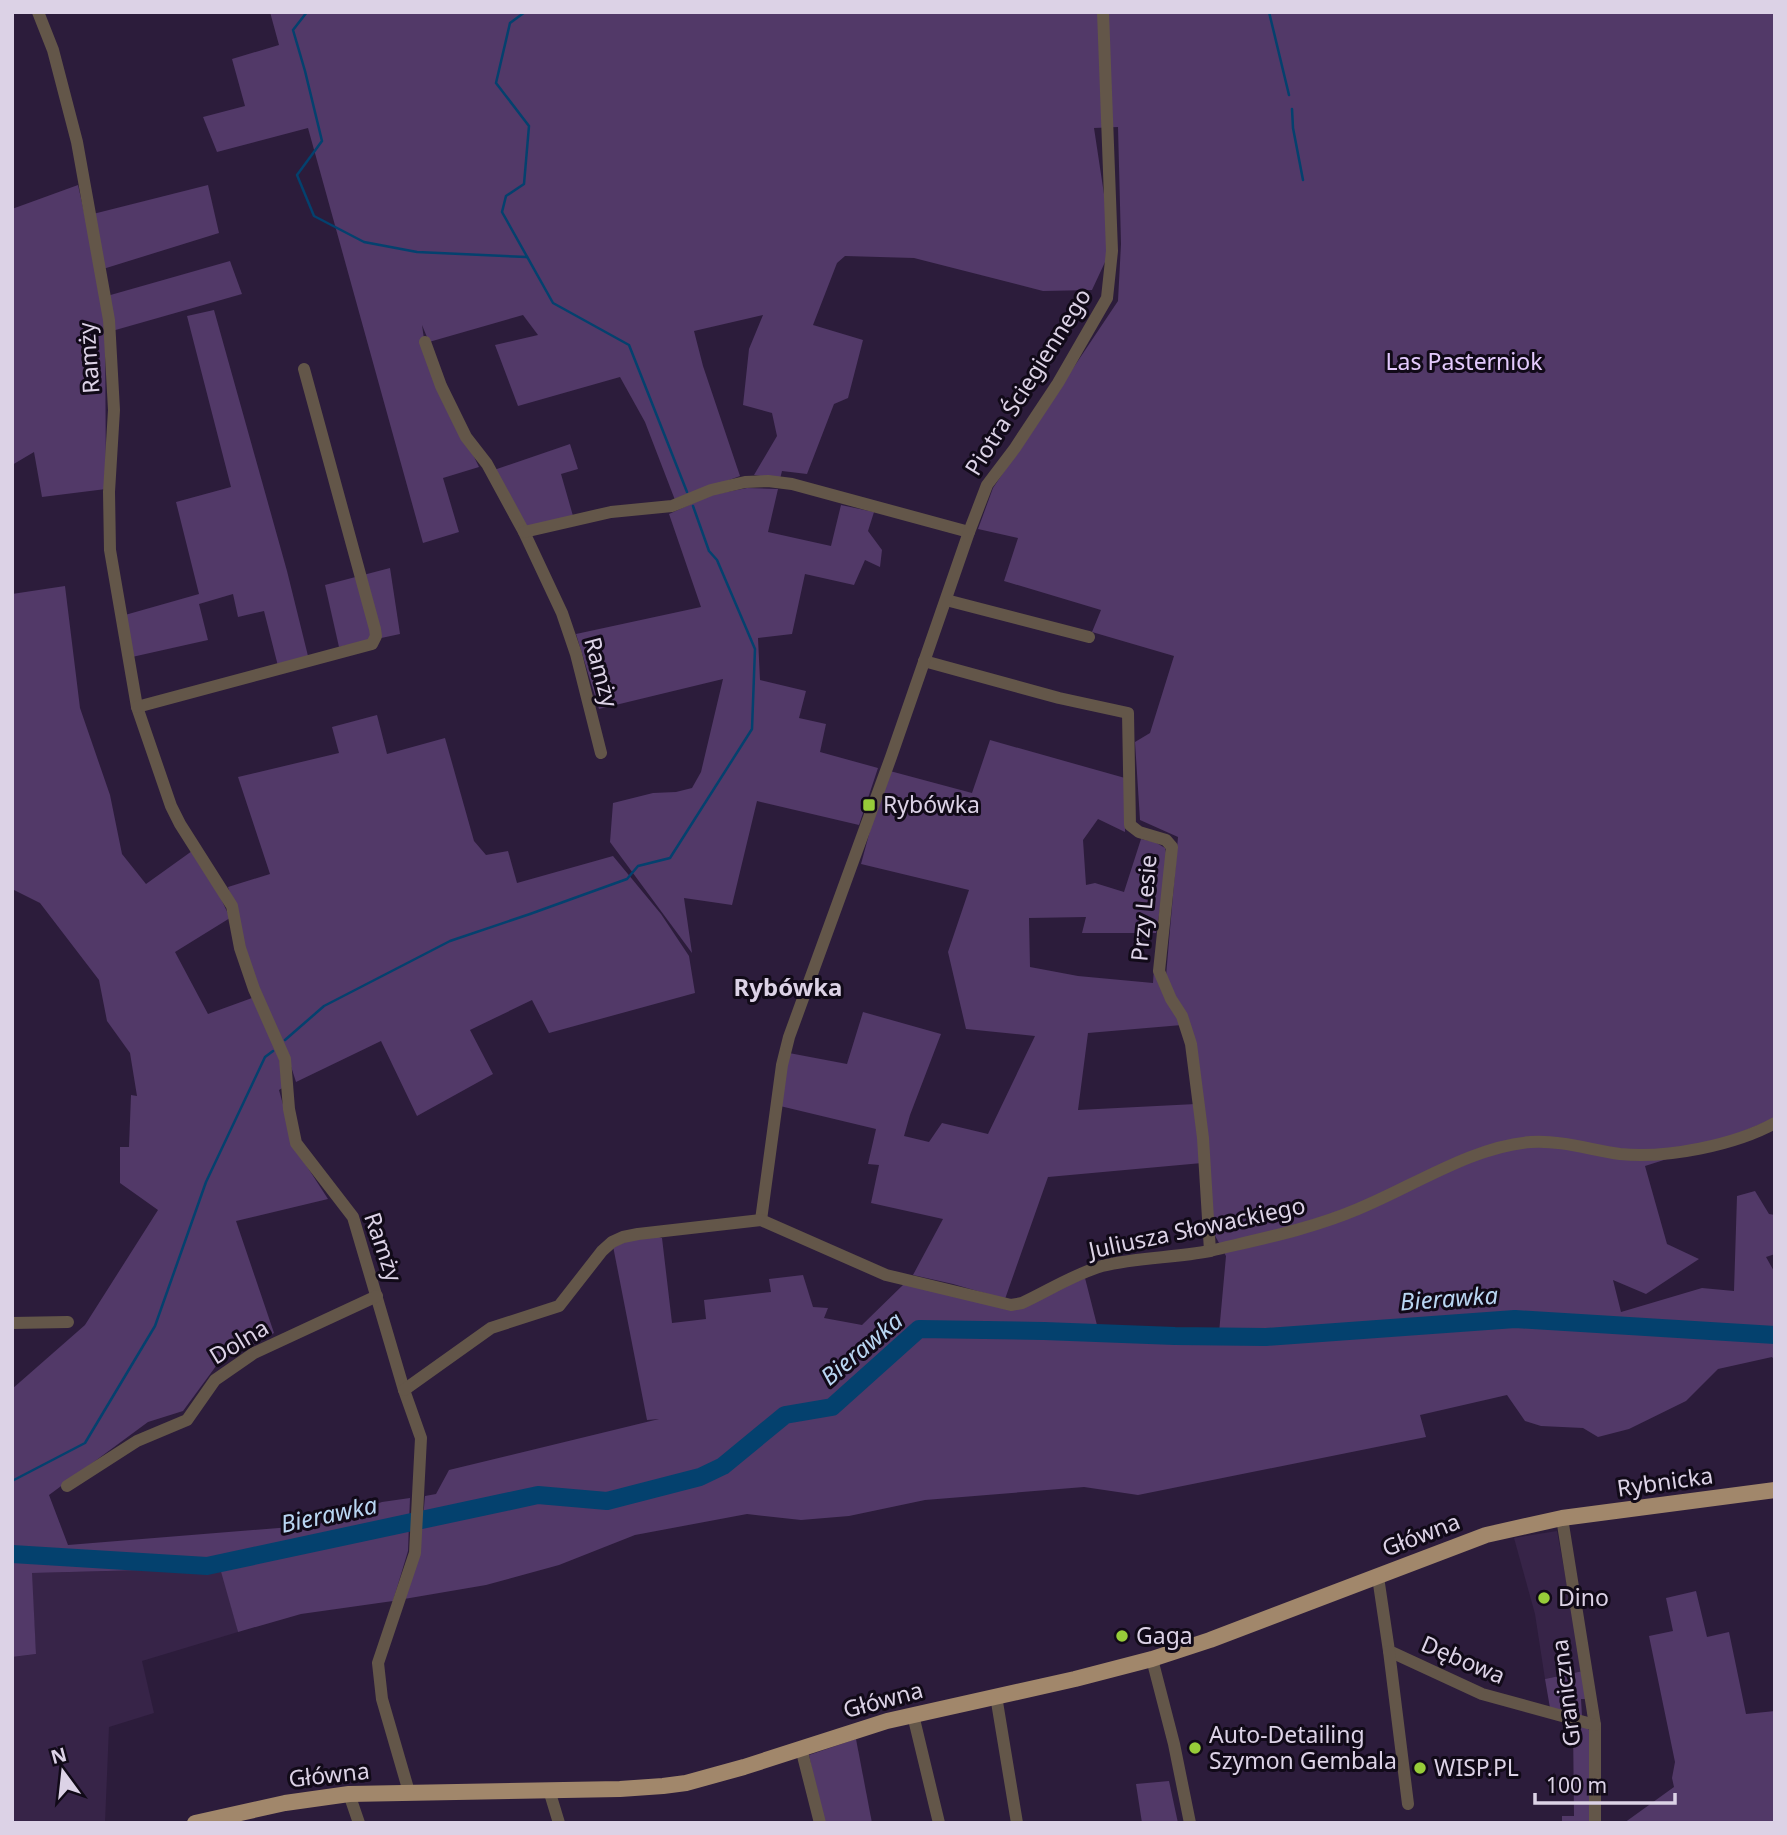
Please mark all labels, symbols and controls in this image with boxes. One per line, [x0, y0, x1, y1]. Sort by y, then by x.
street label: Piotra Ściegiennego [957, 282, 1098, 481]
street label: Ramży [70, 321, 106, 395]
park label: Las Pasterniok [1386, 345, 1543, 377]
street label: Ramży [577, 633, 627, 711]
place label: Rybówka [883, 788, 980, 820]
marker: Rybówka [861, 797, 877, 813]
street label: Przy Lesie [1122, 853, 1164, 963]
district label: Rybówka [734, 970, 842, 1003]
street label: Juliusza Słowackiego [1084, 1188, 1308, 1266]
street label: Ramży [357, 1208, 411, 1286]
water label: Bierawka [1399, 1278, 1499, 1317]
water label: Bierawka [813, 1303, 910, 1392]
street label: Dolna [203, 1311, 274, 1371]
street label: Rybnicka [1615, 1458, 1715, 1504]
water label: Bierawka [277, 1487, 380, 1540]
street label: Główna [1377, 1505, 1464, 1564]
place label: Dino [1558, 1581, 1609, 1613]
marker: Dino [1536, 1590, 1552, 1606]
place label: Gaga [1136, 1619, 1193, 1651]
street label: Dębowa [1416, 1627, 1510, 1691]
marker: Gaga [1114, 1628, 1130, 1644]
street label: Graniczna [1543, 1638, 1587, 1749]
street label: Główna [839, 1673, 926, 1725]
place label: Auto-Detailing Szymon Gembala [1209, 1718, 1397, 1776]
north arrow [28, 1737, 98, 1807]
marker: Auto-Detailing Szymon Gembala [1187, 1740, 1203, 1756]
text: N [48, 1741, 69, 1770]
place label: WISP.PL [1434, 1751, 1519, 1783]
street label: Główna [287, 1754, 371, 1794]
marker: WISP.PL [1412, 1760, 1428, 1776]
scale bar [1535, 1762, 1675, 1806]
text: 100 m [1546, 1771, 1607, 1799]

